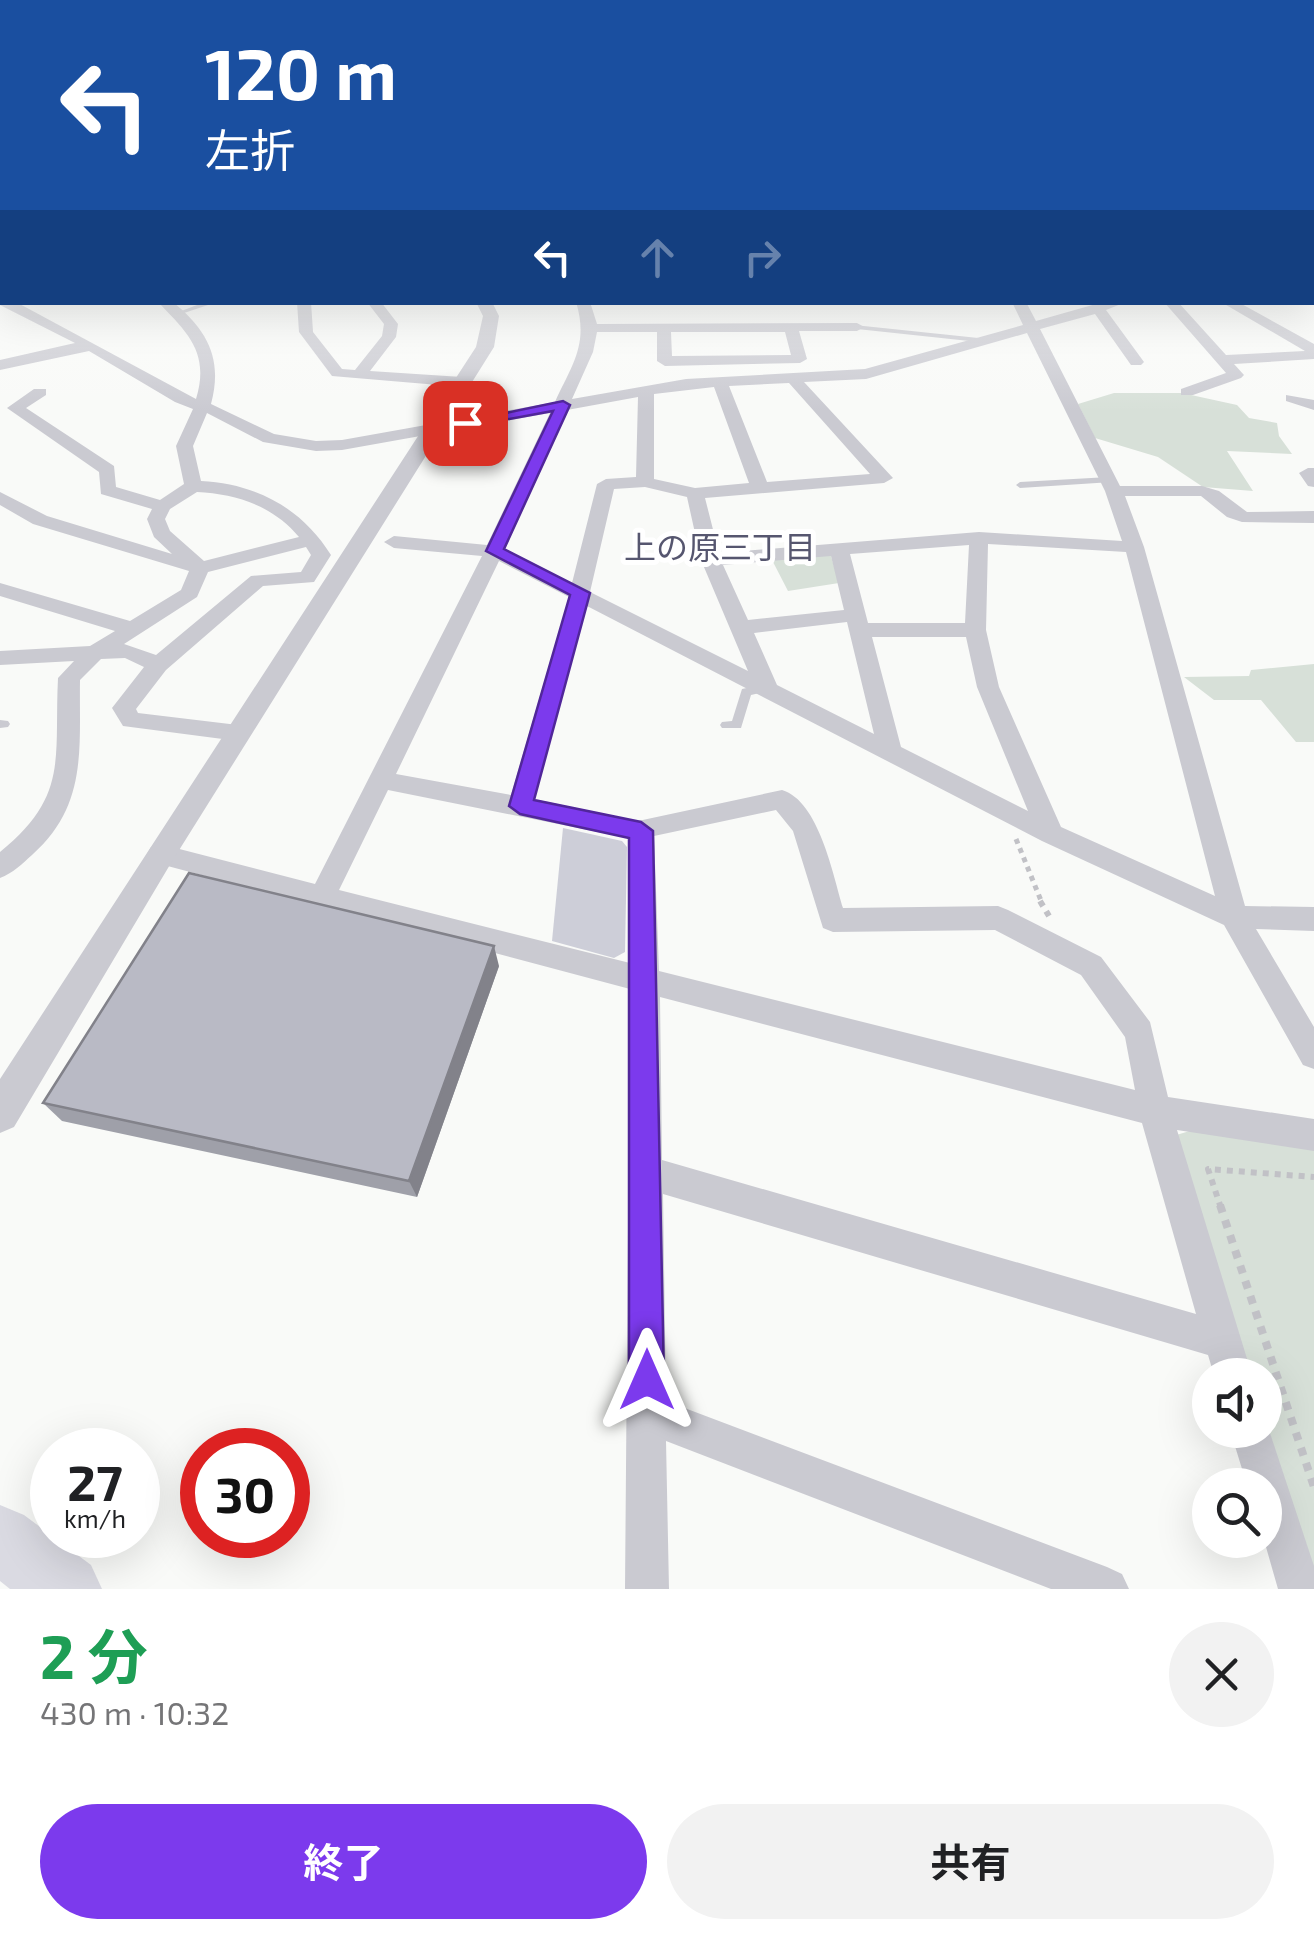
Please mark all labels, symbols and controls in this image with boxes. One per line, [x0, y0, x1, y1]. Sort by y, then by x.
text: 120 m [205, 30, 397, 114]
icon: left [40, 40, 170, 170]
text: 左折 [205, 122, 295, 176]
icon: left [525, 230, 580, 285]
icon: ahead [630, 230, 685, 285]
icon: right [735, 230, 790, 285]
pin [423, 381, 508, 466]
icon: arrive [438, 396, 493, 451]
district label: 上の原三丁目 [624, 527, 816, 565]
position arrow [595, 1328, 699, 1432]
map controls [1192, 1358, 1282, 1558]
button: sound [1192, 1358, 1282, 1448]
speed limit sign: 30 [180, 1428, 310, 1558]
text: 27 [67, 1451, 123, 1511]
button: search [1192, 1468, 1282, 1558]
text: km/h [64, 1503, 126, 1533]
text: 2 分 [40, 1619, 148, 1691]
button: close [1169, 1622, 1274, 1727]
text: 430 m · 10:32 [40, 1693, 229, 1731]
button: 終了 [40, 1804, 647, 1919]
button: 共有 [667, 1804, 1274, 1919]

